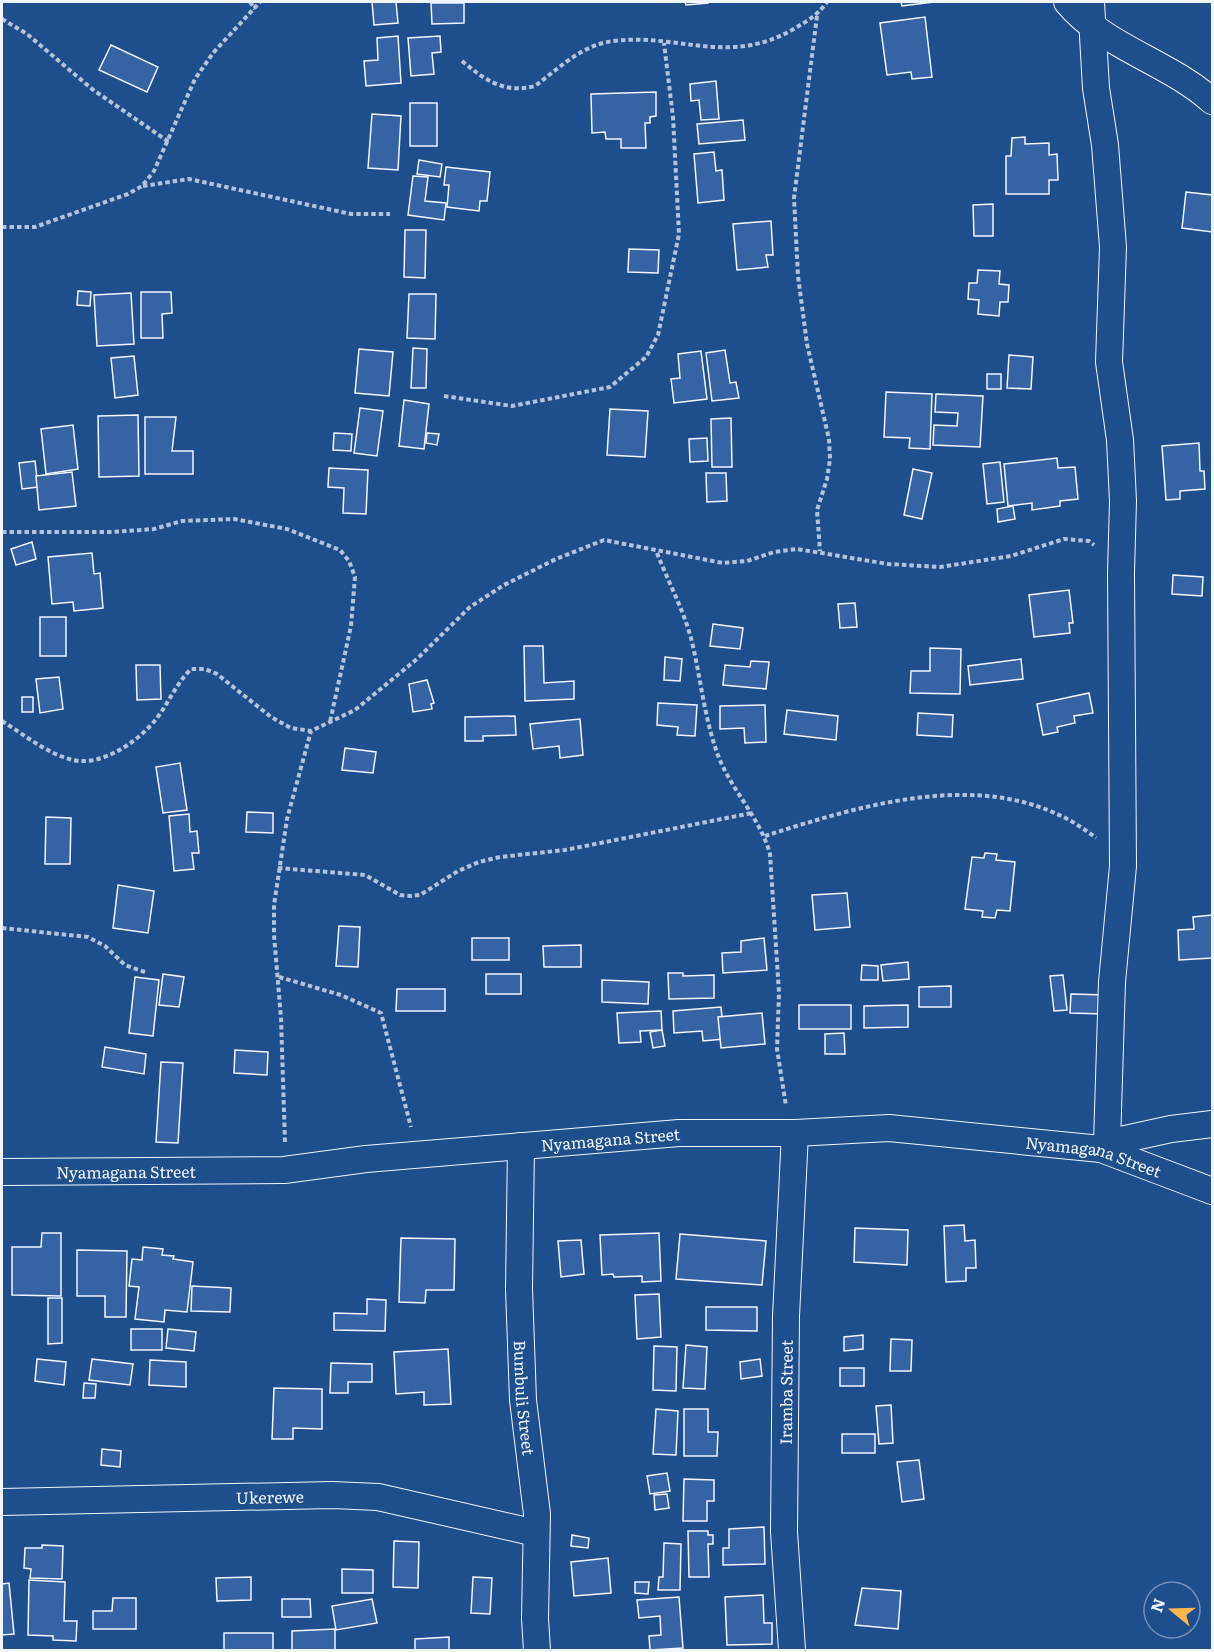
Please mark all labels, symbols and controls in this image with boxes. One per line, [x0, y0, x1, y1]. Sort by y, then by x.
street label: Nyamagana Street [540, 1121, 682, 1156]
street label: Nyamagana Street [1024, 1130, 1165, 1183]
street label: Nyamagana Street [56, 1159, 196, 1184]
street label: Iramba Street [773, 1339, 798, 1445]
street label: Bumbuli Street [509, 1340, 542, 1457]
street label: Ukerewe [236, 1484, 304, 1509]
north arrow [1142, 1580, 1202, 1640]
text: N [1143, 1595, 1170, 1615]

